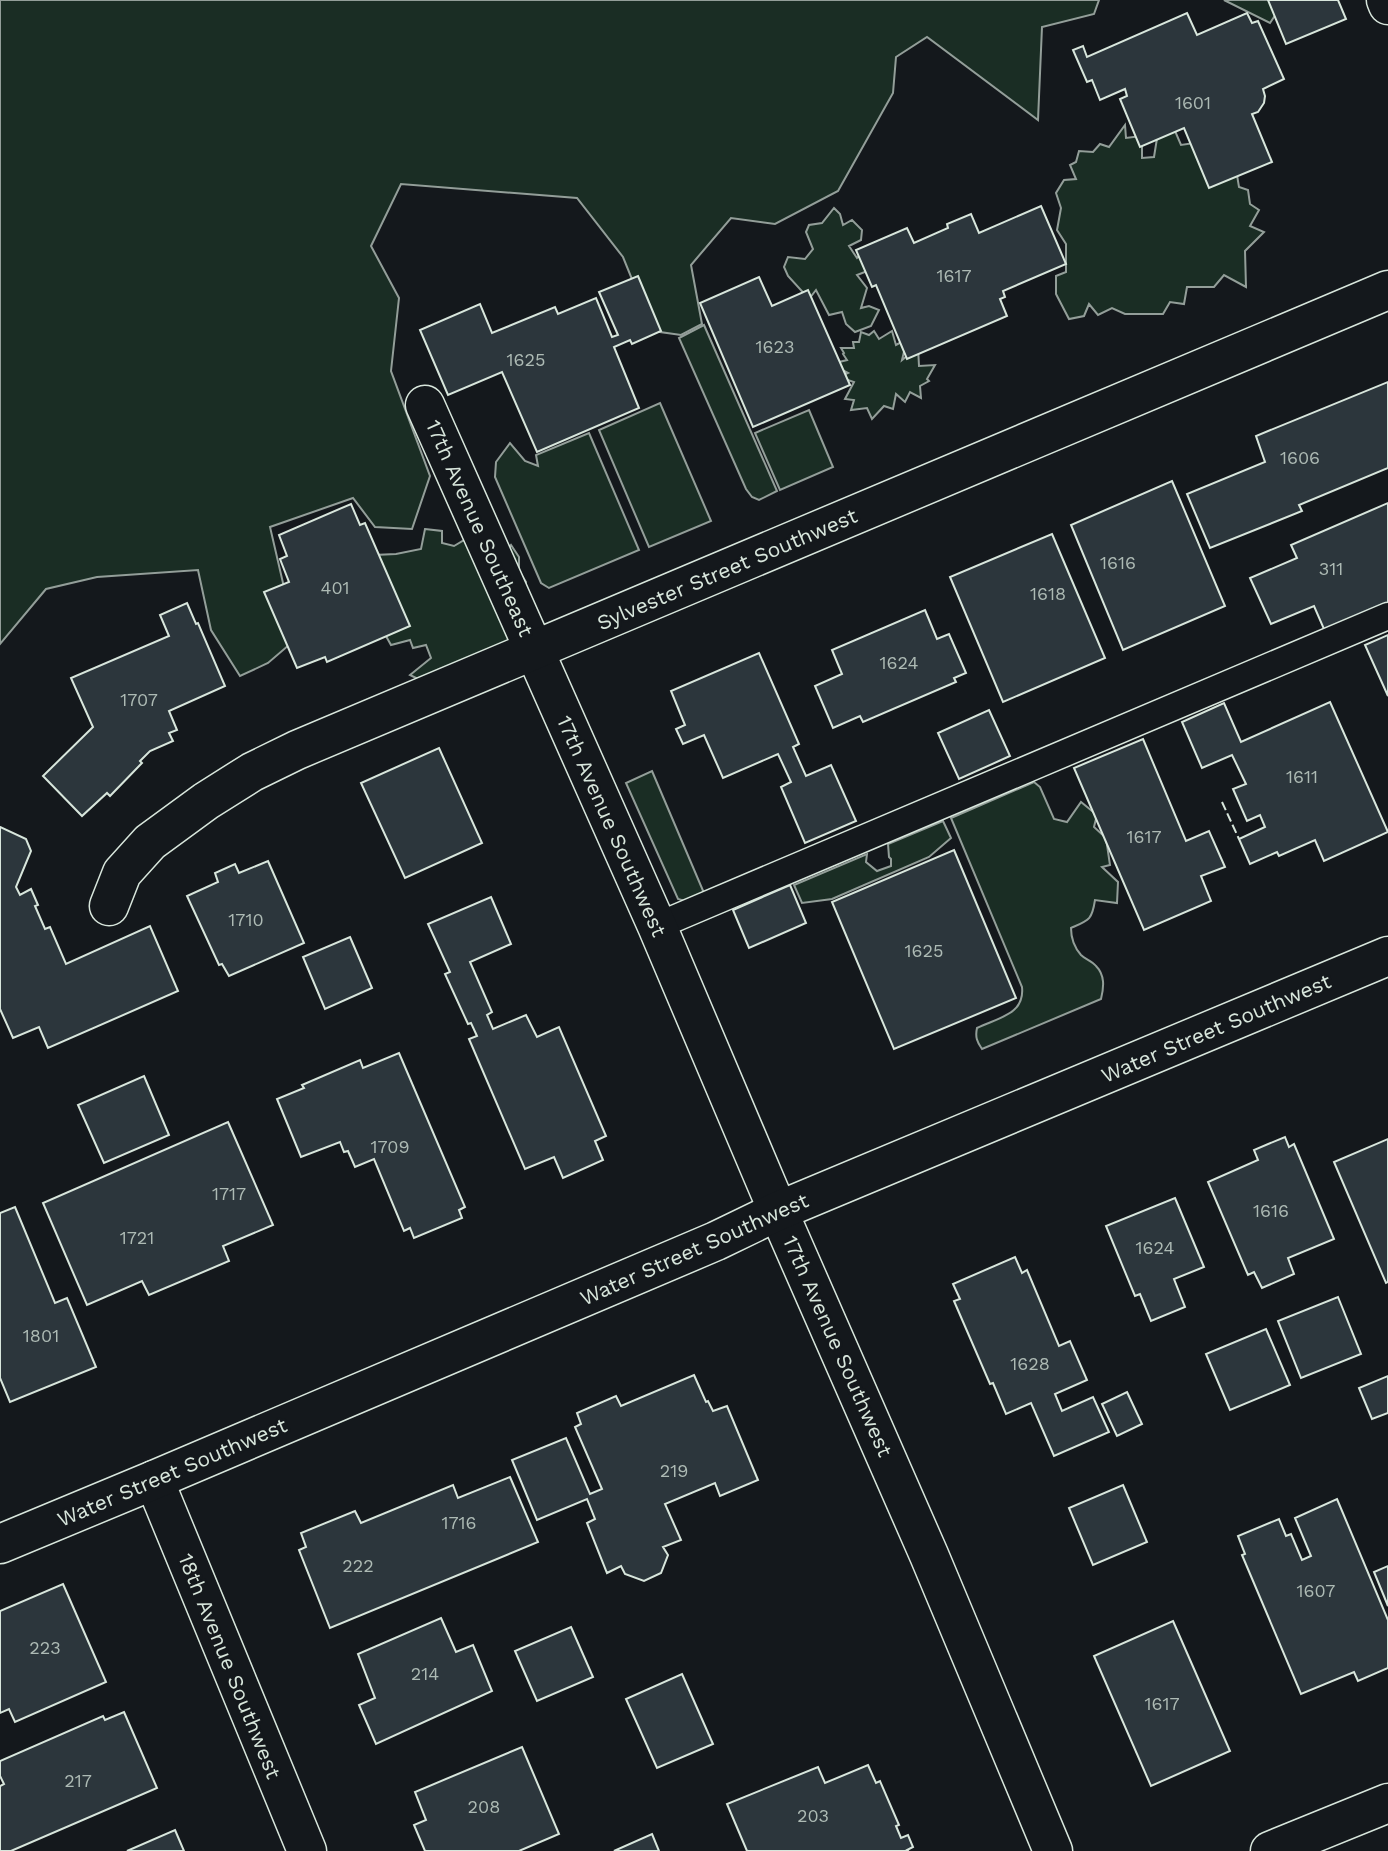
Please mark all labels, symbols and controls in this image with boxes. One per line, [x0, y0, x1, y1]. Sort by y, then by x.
house number: 1601 [1175, 92, 1211, 113]
house number: 1617 [936, 265, 972, 286]
house number: 1623 [756, 336, 794, 357]
house number: 1625 [507, 349, 545, 370]
street label: 17th Avenue Southeast [421, 416, 539, 640]
house number: 1606 [1280, 447, 1320, 468]
street label: Sylvester Street Southwest [593, 503, 861, 635]
house number: 1616 [1100, 552, 1136, 573]
house number: 311 [1319, 558, 1343, 579]
house number: 401 [320, 577, 350, 598]
house number: 1618 [1030, 583, 1066, 604]
house number: 1624 [880, 652, 918, 673]
house number: 1707 [120, 689, 158, 710]
street label: 17th Avenue Southwest [552, 712, 672, 941]
house number: 1611 [1286, 766, 1318, 787]
house number: 1617 [1126, 826, 1162, 847]
house number: 1710 [228, 909, 264, 930]
house number: 1625 [905, 940, 943, 961]
street label: Water Street Southwest [1097, 968, 1335, 1088]
house number: 1709 [370, 1136, 410, 1157]
house number: 1717 [212, 1183, 246, 1204]
street label: Water Street Southwest [576, 1187, 812, 1311]
house number: 1616 [1253, 1200, 1289, 1221]
house number: 1721 [120, 1227, 154, 1248]
street label: 17th Avenue Southwest [778, 1232, 898, 1461]
house number: 1624 [1136, 1237, 1174, 1258]
house number: 1801 [23, 1325, 59, 1346]
house number: 1628 [1010, 1353, 1050, 1374]
street label: Water Street Southwest [53, 1412, 291, 1532]
house number: 219 [660, 1460, 688, 1481]
house number: 1716 [441, 1512, 477, 1533]
street label: 18th Avenue Southwest [173, 1550, 287, 1782]
house number: 222 [342, 1555, 374, 1576]
house number: 1607 [1297, 1580, 1335, 1601]
house number: 223 [29, 1637, 61, 1658]
house number: 214 [411, 1663, 439, 1684]
house number: 1617 [1144, 1693, 1180, 1714]
house number: 217 [64, 1770, 92, 1791]
house number: 208 [468, 1796, 500, 1817]
house number: 203 [797, 1805, 829, 1826]

